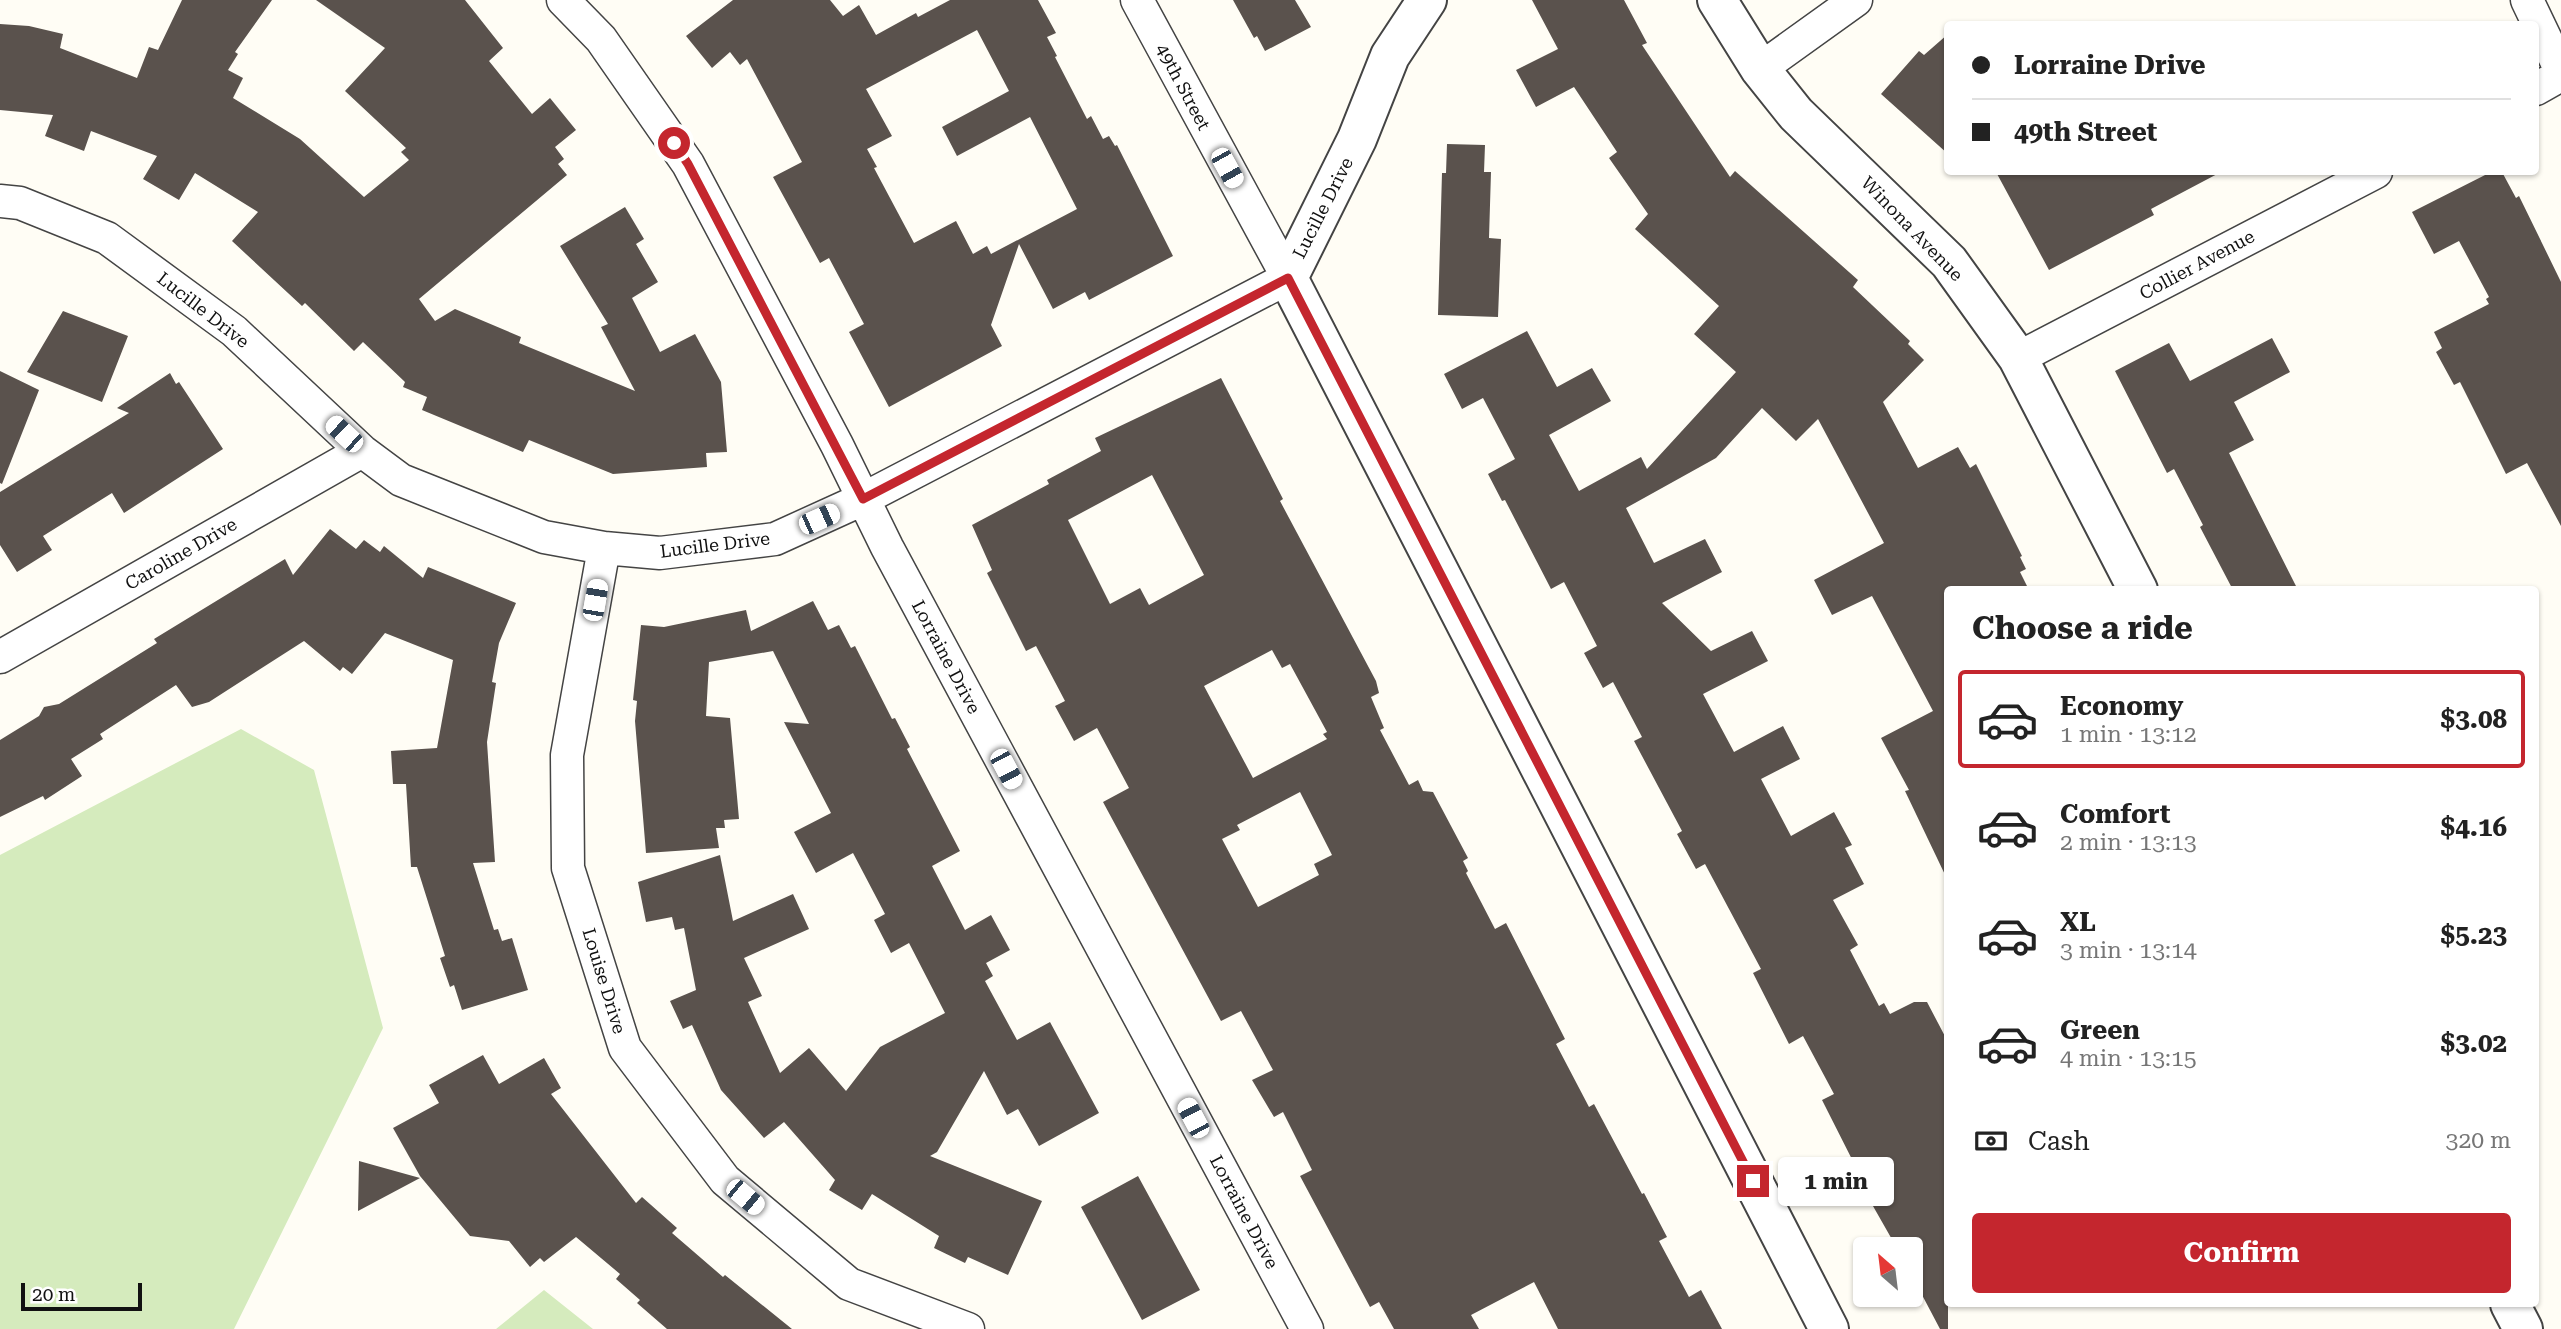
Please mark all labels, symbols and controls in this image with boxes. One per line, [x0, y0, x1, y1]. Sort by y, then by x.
street label: 49th Street [1152, 40, 1215, 134]
text: Lorraine Drive [2014, 50, 2206, 80]
text: 49th Street [2014, 117, 2157, 147]
route start [658, 127, 690, 159]
car [1208, 145, 1247, 191]
street label: Lucille Drive [1288, 154, 1357, 262]
street label: Winona Avenue [1857, 172, 1968, 285]
street label: Collier Avenue [2136, 225, 2258, 304]
street label: Lucille Drive [153, 267, 253, 352]
car [322, 412, 367, 456]
car [796, 501, 843, 537]
street label: Caroline Drive [121, 513, 240, 594]
street label: Lucille Drive [659, 527, 771, 562]
car [582, 577, 609, 623]
street label: Lorraine Drive [908, 596, 985, 717]
text: Choose a ride [1972, 609, 2193, 647]
icon: car [1976, 688, 2039, 751]
text: Economy [2060, 691, 2183, 721]
text: $3.08 [2441, 704, 2507, 734]
text: 1 min · 13:12 [2060, 721, 2197, 748]
car [987, 746, 1026, 792]
icon: car [1976, 796, 2039, 859]
text: Comfort [2060, 799, 2170, 829]
text: $4.16 [2441, 812, 2507, 842]
text: 2 min · 13:13 [2060, 829, 2197, 856]
icon: car [1976, 904, 2039, 967]
text: XL [2060, 907, 2096, 937]
text: $5.23 [2441, 920, 2507, 950]
street label: Louise Drive [578, 926, 631, 1036]
text: 3 min · 13:14 [2060, 937, 2197, 964]
icon: car [1976, 1012, 2039, 1075]
text: Green [2060, 1015, 2140, 1045]
text: $3.02 [2441, 1028, 2507, 1058]
text: 4 min · 13:15 [2060, 1045, 2197, 1072]
car [1174, 1095, 1213, 1141]
icon: cash [1972, 1122, 2010, 1160]
text: Cash [2028, 1126, 2090, 1156]
text: 320 m [2446, 1127, 2511, 1154]
street label: Lorraine Drive [1206, 1151, 1283, 1272]
callout: 1 min [1778, 1156, 1893, 1206]
route end [1737, 1165, 1769, 1197]
text: 1 min [1804, 1168, 1868, 1195]
car [723, 1175, 768, 1219]
button: Confirm [1972, 1213, 2511, 1293]
north arrow [1853, 1237, 1923, 1307]
map controls [1853, 1237, 1923, 1307]
scale bar [21, 1280, 142, 1312]
text: 20 m [32, 1283, 75, 1306]

